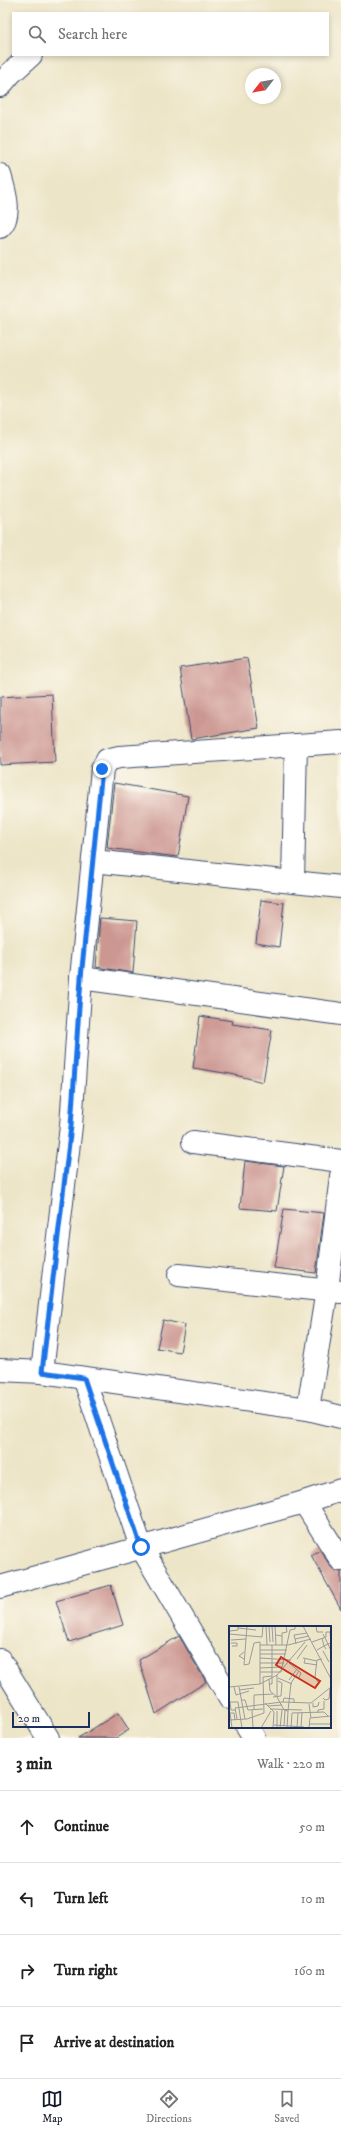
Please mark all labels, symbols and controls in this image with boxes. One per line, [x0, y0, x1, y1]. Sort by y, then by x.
search box [12, 12, 329, 56]
icon: search [26, 23, 48, 45]
text: Search here [58, 25, 127, 44]
north arrow [245, 68, 281, 104]
route end [93, 760, 111, 778]
route start [132, 1538, 150, 1556]
inset map [229, 1626, 331, 1728]
scale bar [12, 1710, 90, 1729]
text: 20 m [18, 1712, 40, 1726]
text: 3 min [16, 1753, 52, 1775]
text: Walk · 220 m [257, 1756, 325, 1772]
icon: ahead [16, 1816, 38, 1838]
text: Continue [54, 1817, 109, 1836]
text: 50 m [299, 1819, 325, 1835]
icon: left [16, 1888, 38, 1910]
text: Turn left [54, 1889, 108, 1908]
text: 10 m [301, 1891, 325, 1907]
icon: right [16, 1960, 38, 1982]
text: Turn right [54, 1961, 117, 1980]
text: 160 m [294, 1963, 325, 1979]
icon: arrive [16, 2032, 38, 2054]
text: Arrive at destination [54, 2033, 174, 2052]
tab: Map [41, 2088, 63, 2126]
tab: Directions [146, 2088, 192, 2126]
tab: Saved [274, 2088, 300, 2126]

